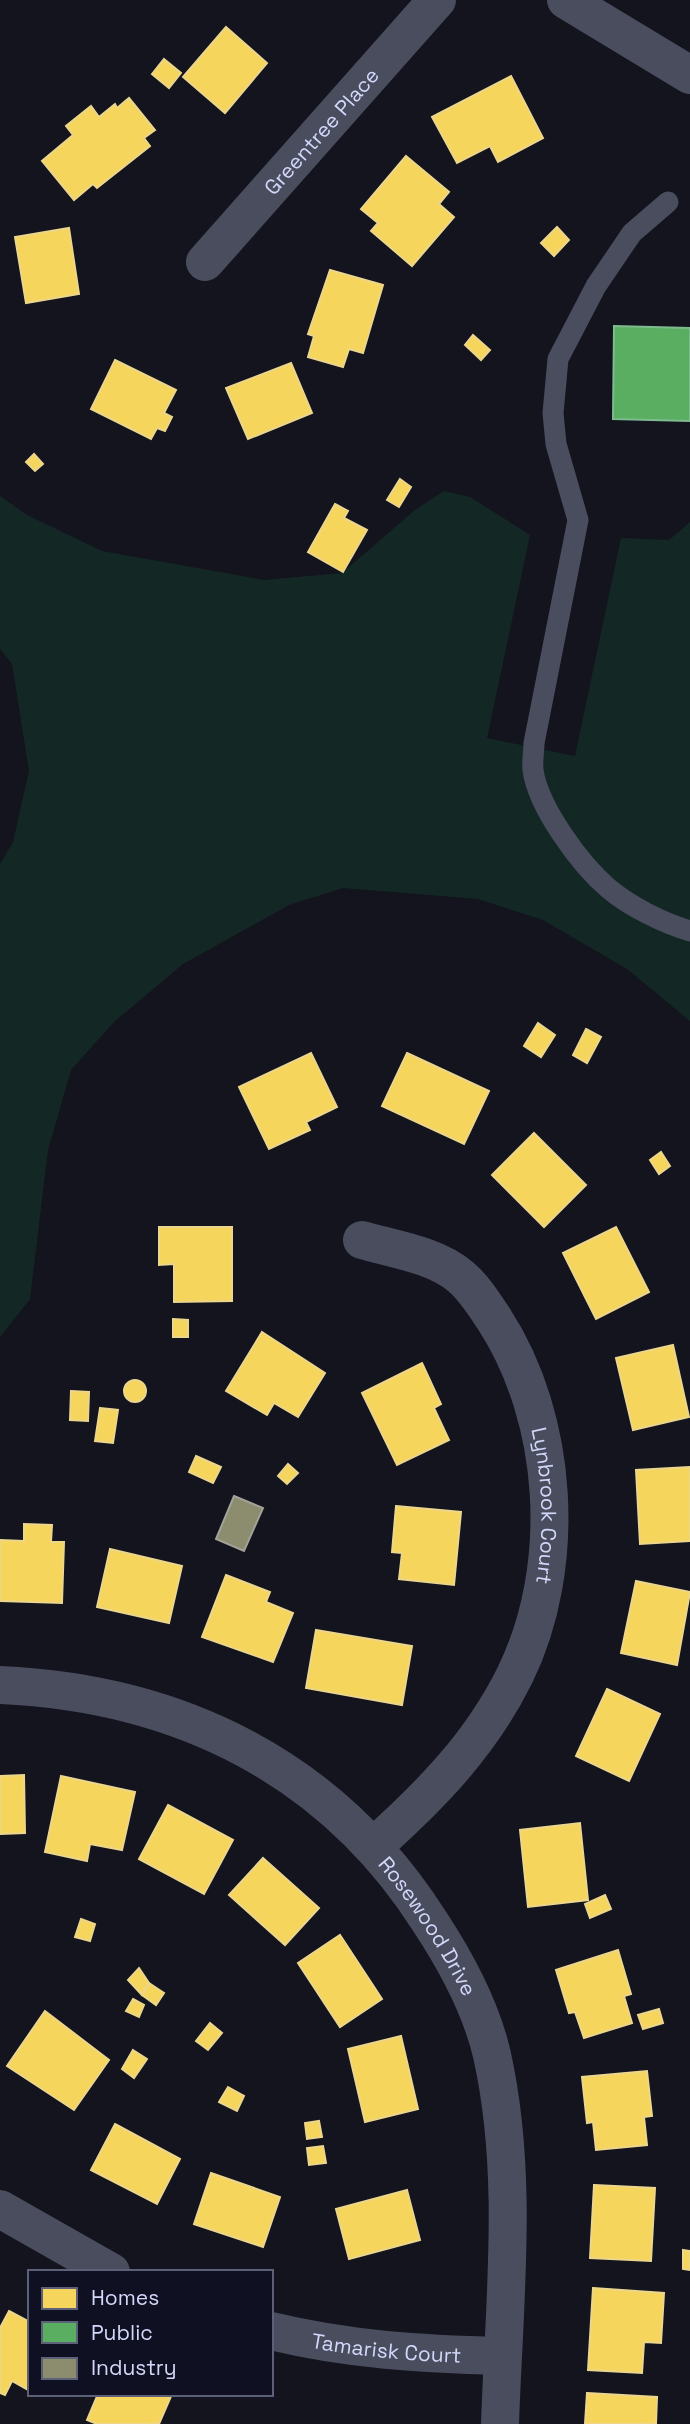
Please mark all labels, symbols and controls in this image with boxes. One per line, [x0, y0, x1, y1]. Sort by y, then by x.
street label: Greentree Place [258, 62, 384, 200]
street label: Lynbrook Court [526, 1424, 563, 1586]
street label: Rosewood Drive [373, 1850, 483, 2000]
legend [28, 2270, 273, 2396]
text: Homes [91, 2284, 159, 2311]
text: Public [91, 2319, 153, 2346]
street label: Tamarisk Court [310, 2326, 462, 2368]
text: Industry [91, 2354, 177, 2381]

